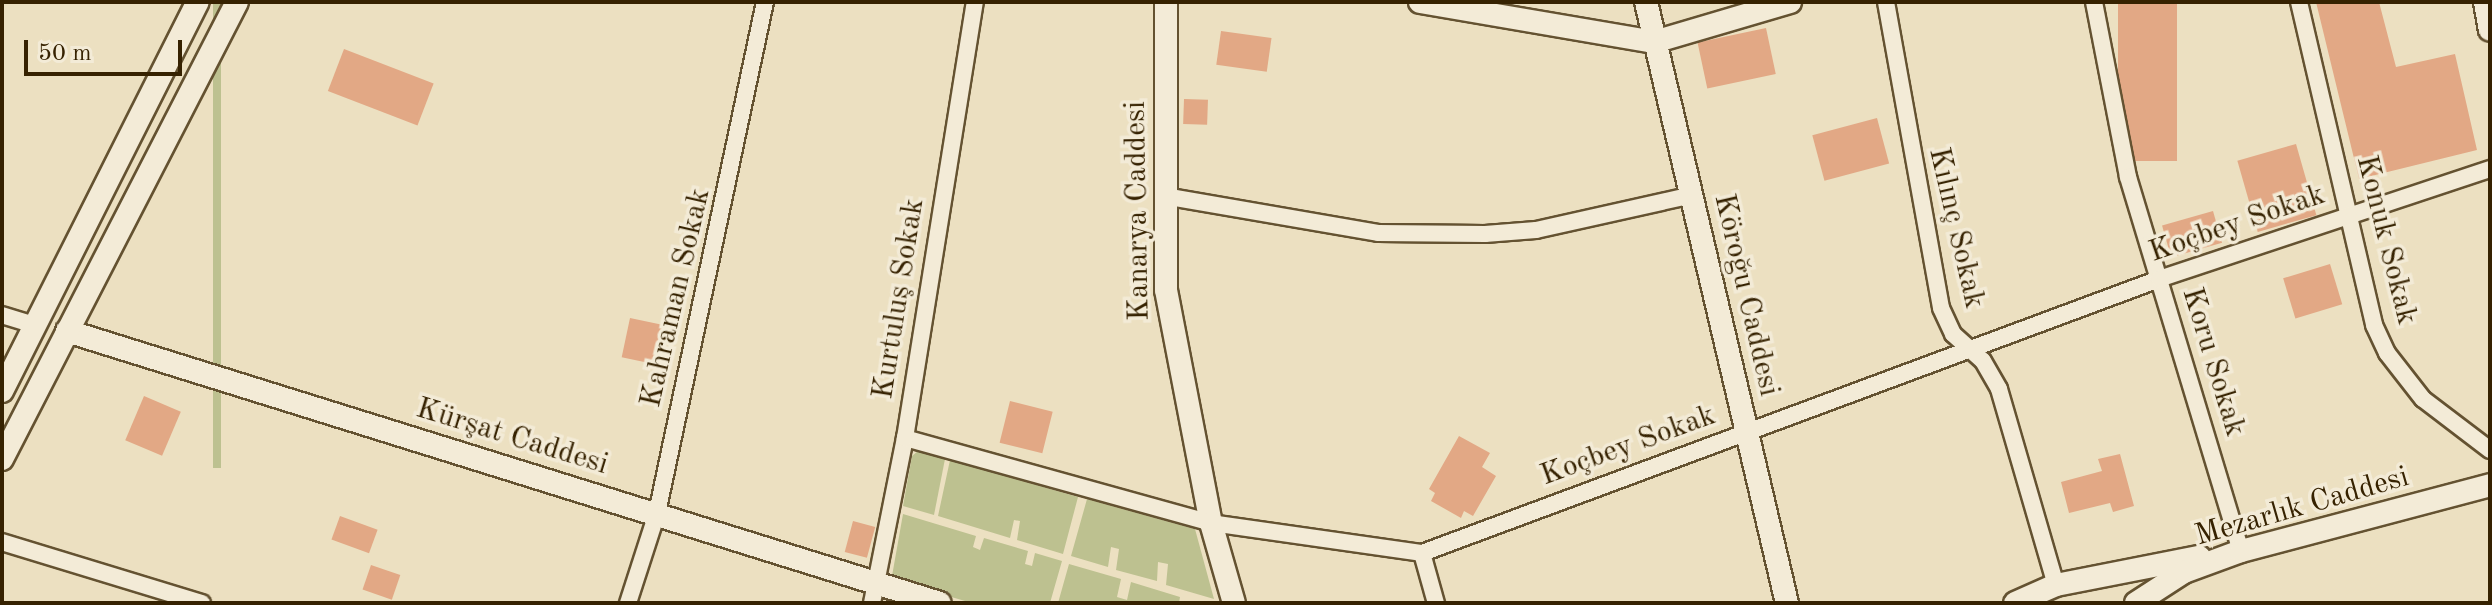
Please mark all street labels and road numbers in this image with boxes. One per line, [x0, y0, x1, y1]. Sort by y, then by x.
street label: Kanarya Caddesi [1118, 101, 1158, 321]
street label: Kılınç Sokak [1920, 144, 1992, 312]
street label: Konuk Sokak [2348, 152, 2424, 328]
street label: Koçbey Sokak [2144, 177, 2330, 271]
street label: Kahraman Sokak [633, 185, 719, 411]
street label: Köroğu Caddesi [1705, 190, 1787, 400]
street label: Kurtuluş Sokak [865, 196, 933, 402]
street label: Koru Sokak [2173, 283, 2253, 441]
street label: Kürşat Caddesi [412, 391, 612, 483]
street label: Koçbey Sokak [1536, 398, 1720, 494]
street label: Mezarlık Caddesi [2191, 459, 2413, 555]

